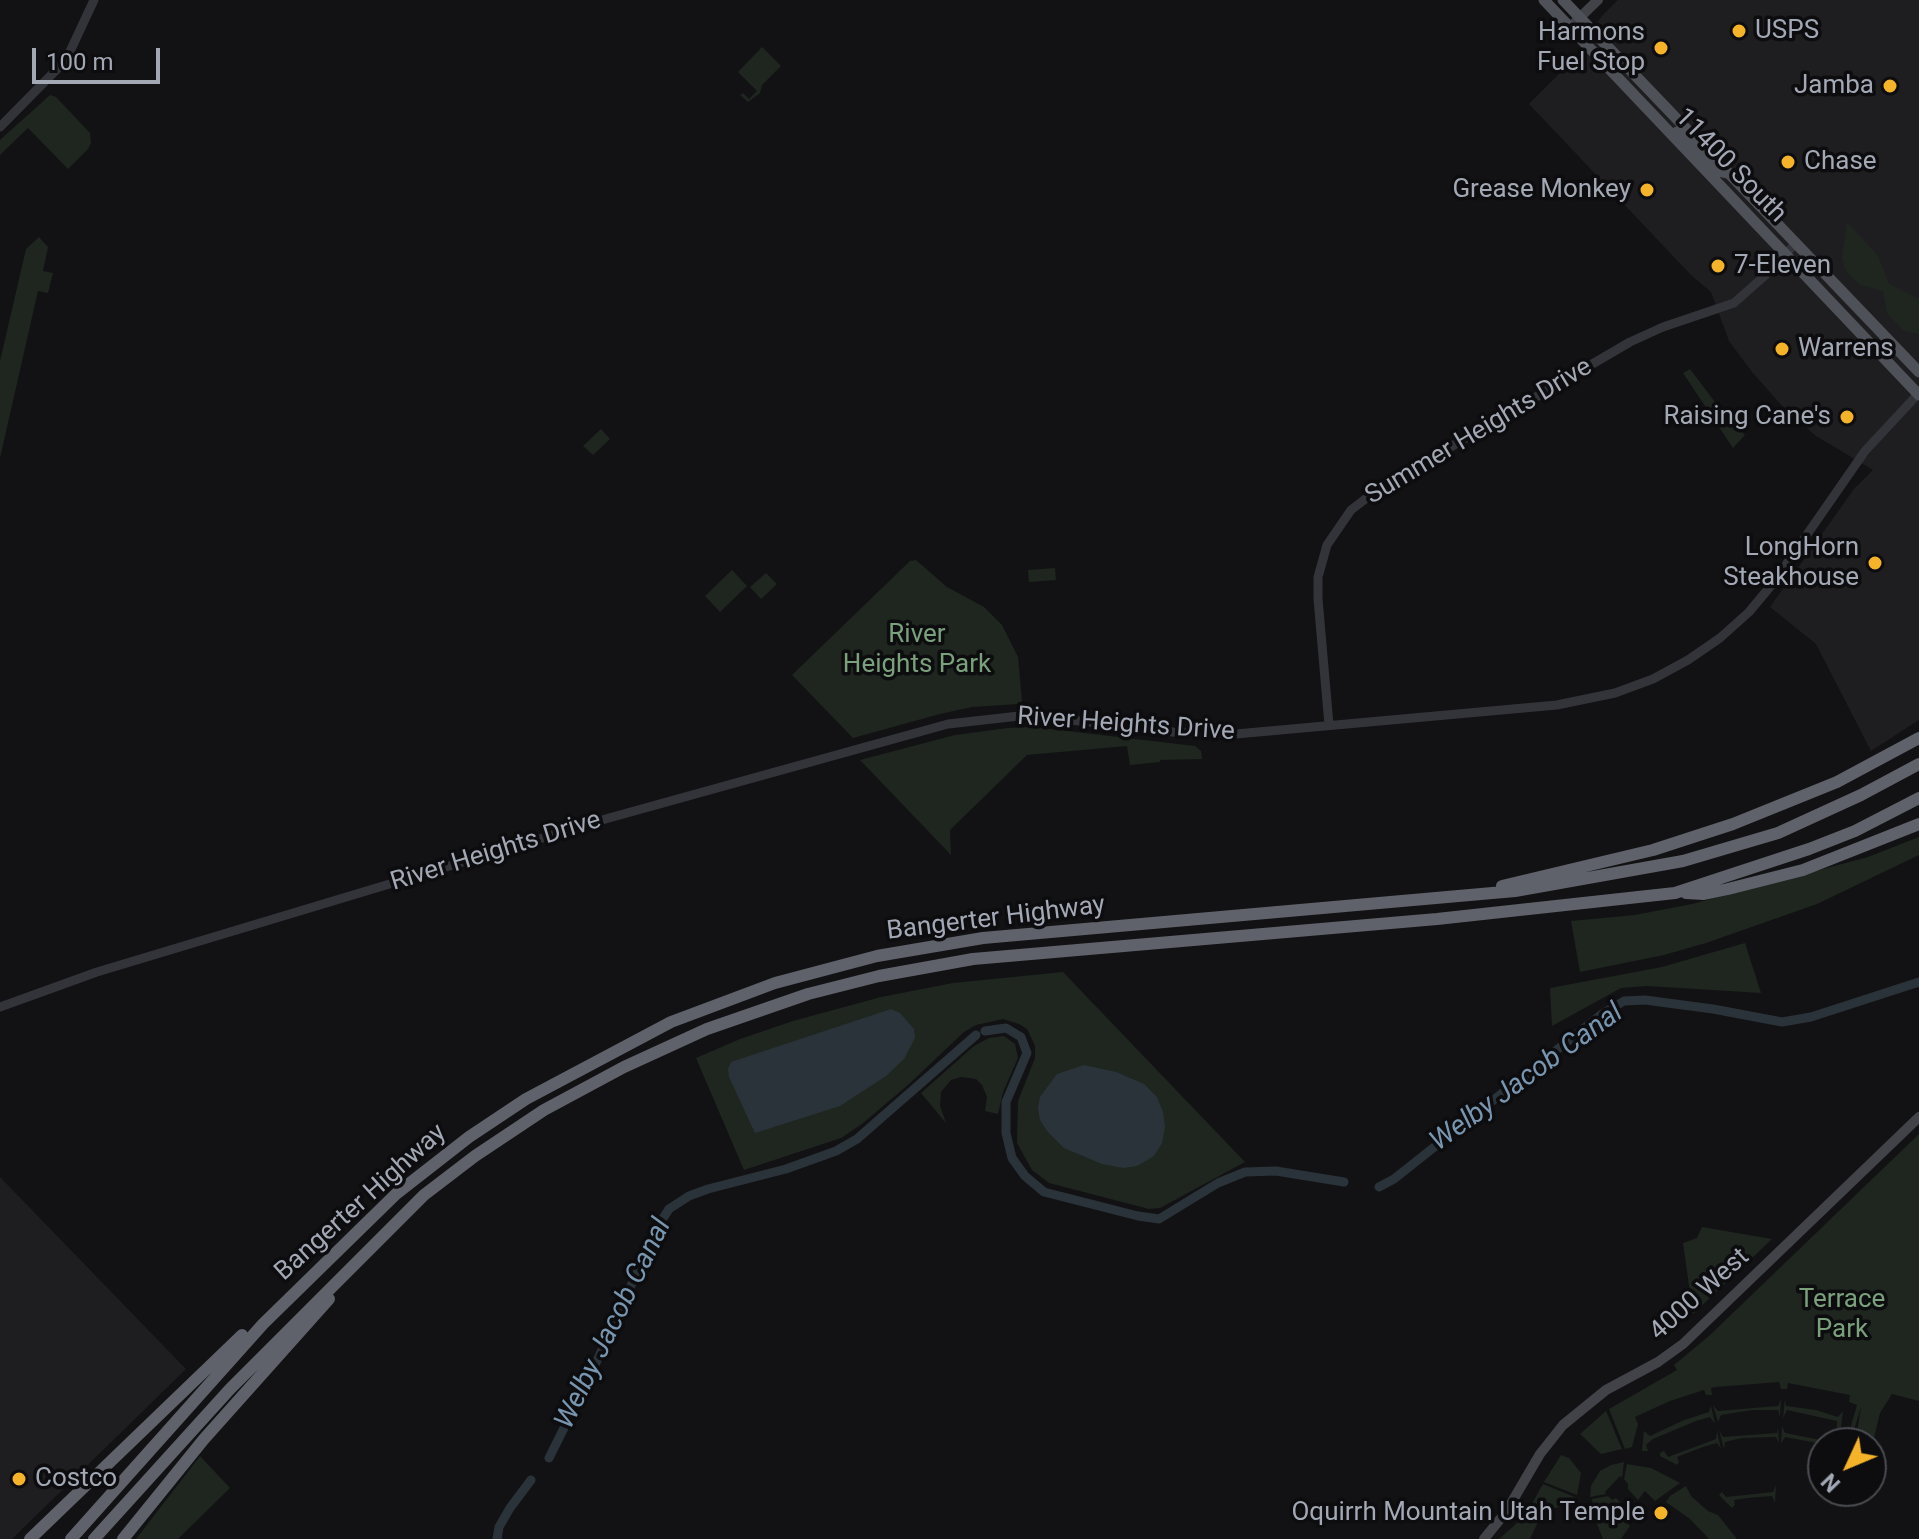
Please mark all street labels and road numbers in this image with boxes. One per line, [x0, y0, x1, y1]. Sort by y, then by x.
street label: 11400 South [1668, 102, 1792, 230]
street label: Summer Heights Drive [1360, 352, 1598, 512]
street label: River Heights Drive [1016, 702, 1236, 748]
street label: River Heights Drive [387, 805, 605, 899]
street label: Bangerter Highway [885, 890, 1107, 948]
street label: Bangerter Highway [269, 1118, 453, 1288]
street label: 4000 West [1644, 1242, 1756, 1348]

